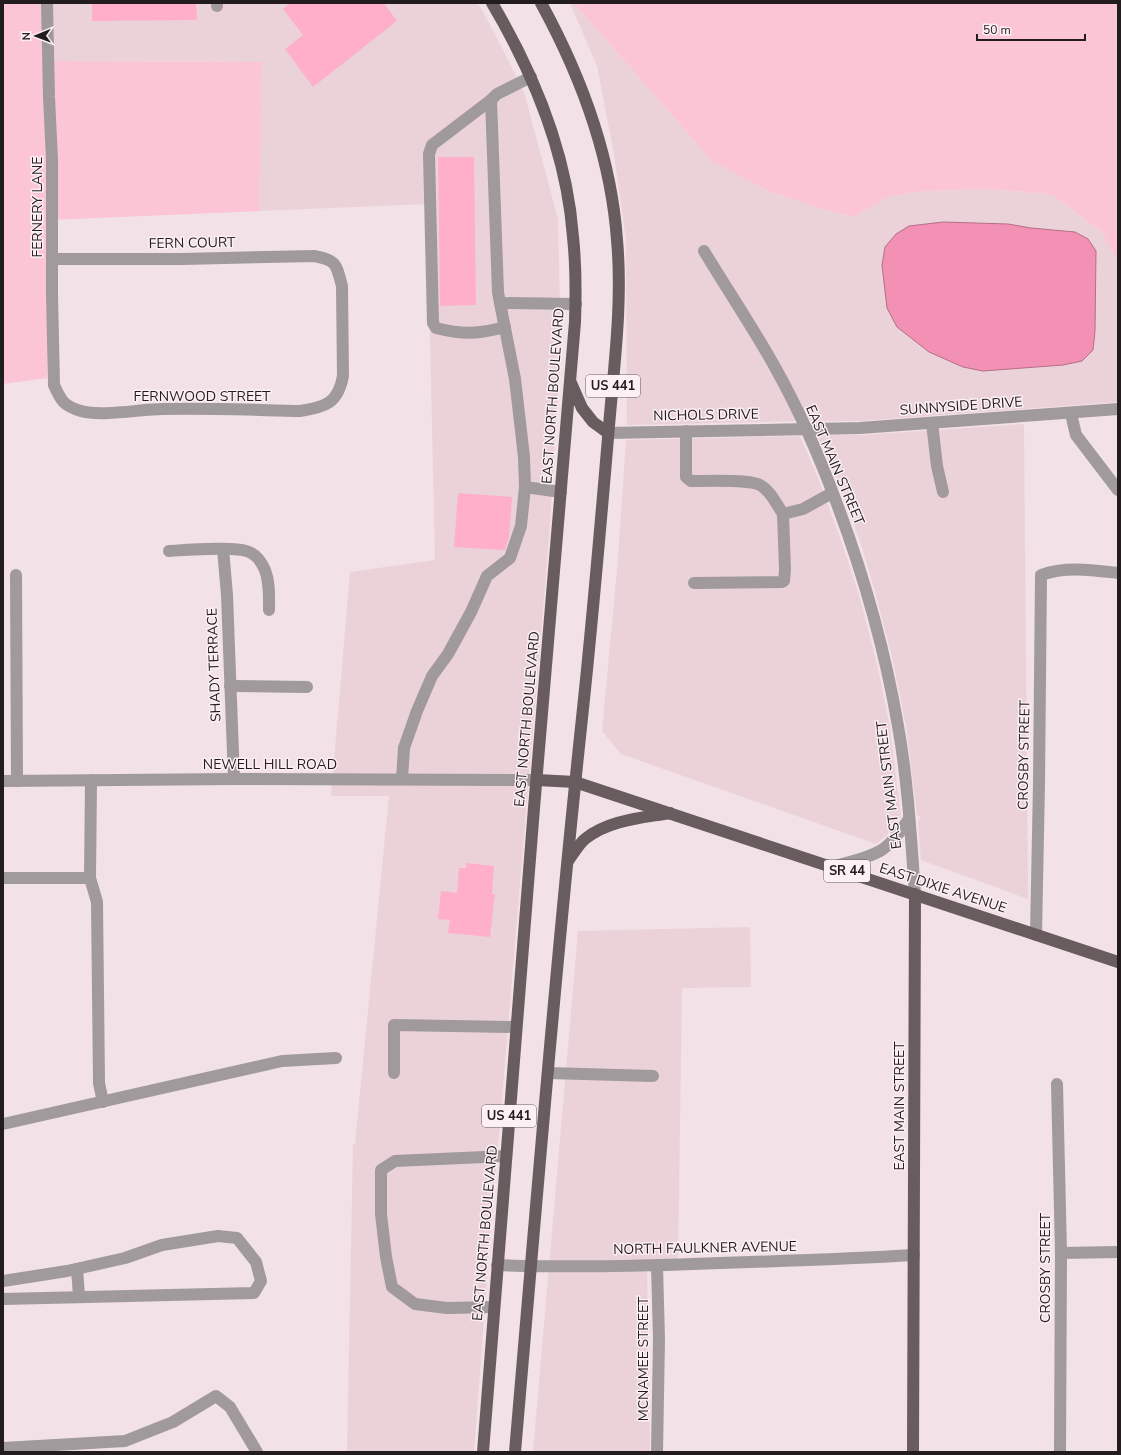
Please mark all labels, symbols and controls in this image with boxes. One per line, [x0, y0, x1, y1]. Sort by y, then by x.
north arrow [16, 16, 56, 56]
scale bar [977, 16, 1085, 42]
text: 50 m [983, 22, 1011, 38]
text: N [19, 32, 34, 40]
street label: FERNERY LANE [28, 157, 47, 258]
street label: FERN COURT [148, 233, 236, 253]
street label: EAST NORTH BOULEVARD [537, 307, 569, 485]
road number: US 441 [586, 375, 640, 397]
street label: FERNWOOD STREET [134, 387, 271, 406]
street label: SUNNYSIDE DRIVE [899, 392, 1023, 420]
street label: EAST MAIN STREET [801, 402, 869, 529]
street label: NICHOLS DRIVE [653, 405, 759, 425]
street label: SHADY TERRACE [203, 608, 225, 722]
street label: EAST NORTH BOULEVARD [510, 630, 544, 808]
street label: CROSBY STREET [1014, 699, 1034, 810]
street label: EAST MAIN STREET [872, 719, 906, 850]
street label: NEWELL HILL ROAD [203, 755, 337, 774]
street label: EAST DIXIE AVENUE [877, 858, 1009, 918]
road number: SR 44 [824, 860, 870, 882]
street label: EAST MAIN STREET [890, 1041, 909, 1171]
road number: US 441 [482, 1105, 536, 1127]
street label: EAST NORTH BOULEVARD [468, 1144, 502, 1322]
street label: CROSBY STREET [1036, 1212, 1055, 1323]
street label: NORTH FAULKNER AVENUE [613, 1237, 797, 1259]
street label: MCNAMEE STREET [634, 1296, 653, 1421]

